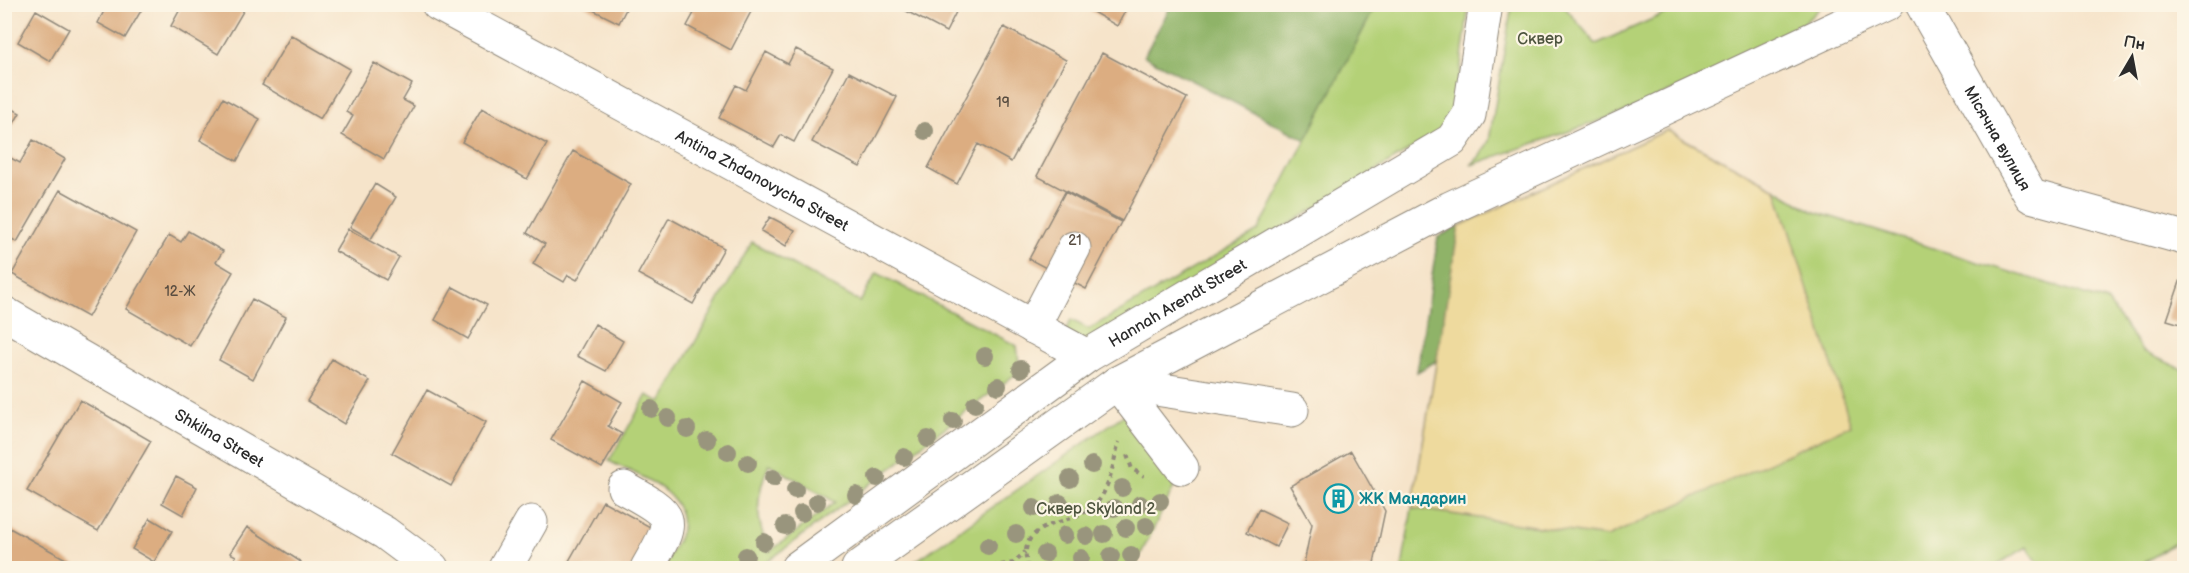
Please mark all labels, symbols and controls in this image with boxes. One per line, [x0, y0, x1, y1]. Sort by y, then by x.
north arrow [2102, 27, 2162, 87]
park label: Сквер [1517, 30, 1563, 49]
text: Пн [2122, 32, 2146, 55]
street label: Місячна вулиця [1959, 83, 2034, 194]
house number: 19 [996, 94, 1010, 111]
street label: Antina Zhdanovycha Street [672, 127, 852, 236]
house number: 21 [1068, 232, 1082, 249]
street label: Hannah Arendt Street [1106, 256, 1250, 352]
house number: 12-Ж [164, 283, 196, 300]
street label: Shkilna Street [171, 406, 267, 472]
building icon: ЖК Мандарин [1322, 482, 1354, 514]
place label: ЖК Мандарин [1359, 490, 1467, 509]
park label: Сквер Skyland 2 [1036, 500, 1156, 519]

